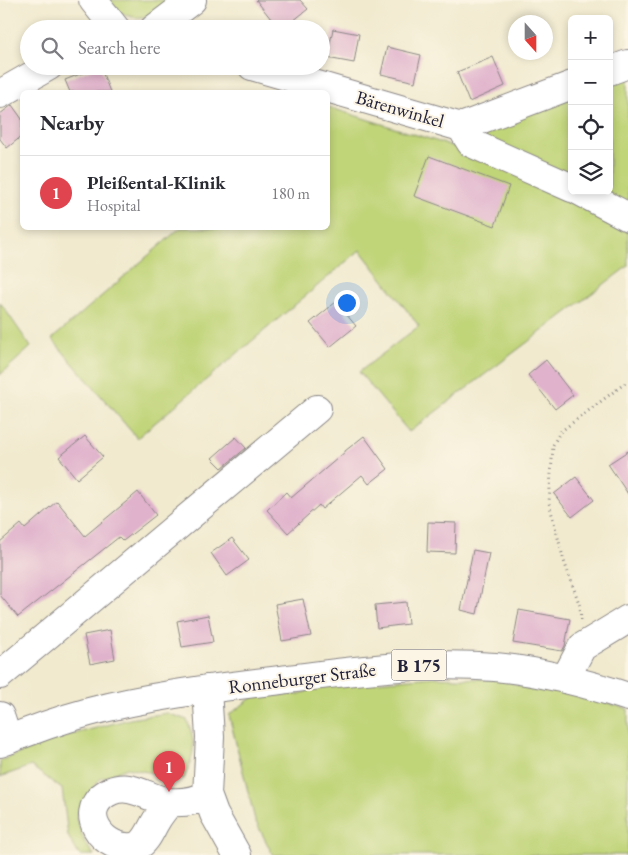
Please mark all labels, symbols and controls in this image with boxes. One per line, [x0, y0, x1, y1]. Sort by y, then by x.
north arrow [508, 15, 553, 60]
map controls [568, 15, 613, 195]
button: + [568, 15, 613, 60]
search box [20, 20, 330, 75]
icon: search [38, 34, 66, 62]
text: Search here [78, 35, 160, 60]
button: − [568, 60, 613, 105]
street label: Bärenwinkel [353, 84, 447, 134]
button: locate [568, 105, 613, 150]
text: Nearby [40, 109, 104, 136]
button: layers [568, 150, 613, 195]
text: Pleißental-Klinik [87, 170, 226, 195]
text: 1 [52, 183, 60, 204]
text: 180 m [271, 183, 310, 204]
text: Hospital [87, 195, 141, 216]
your location [334, 290, 360, 316]
road number: B 175 [392, 650, 446, 680]
street label: Ronneburger Straße [227, 657, 377, 699]
pin: 1 [153, 751, 185, 792]

